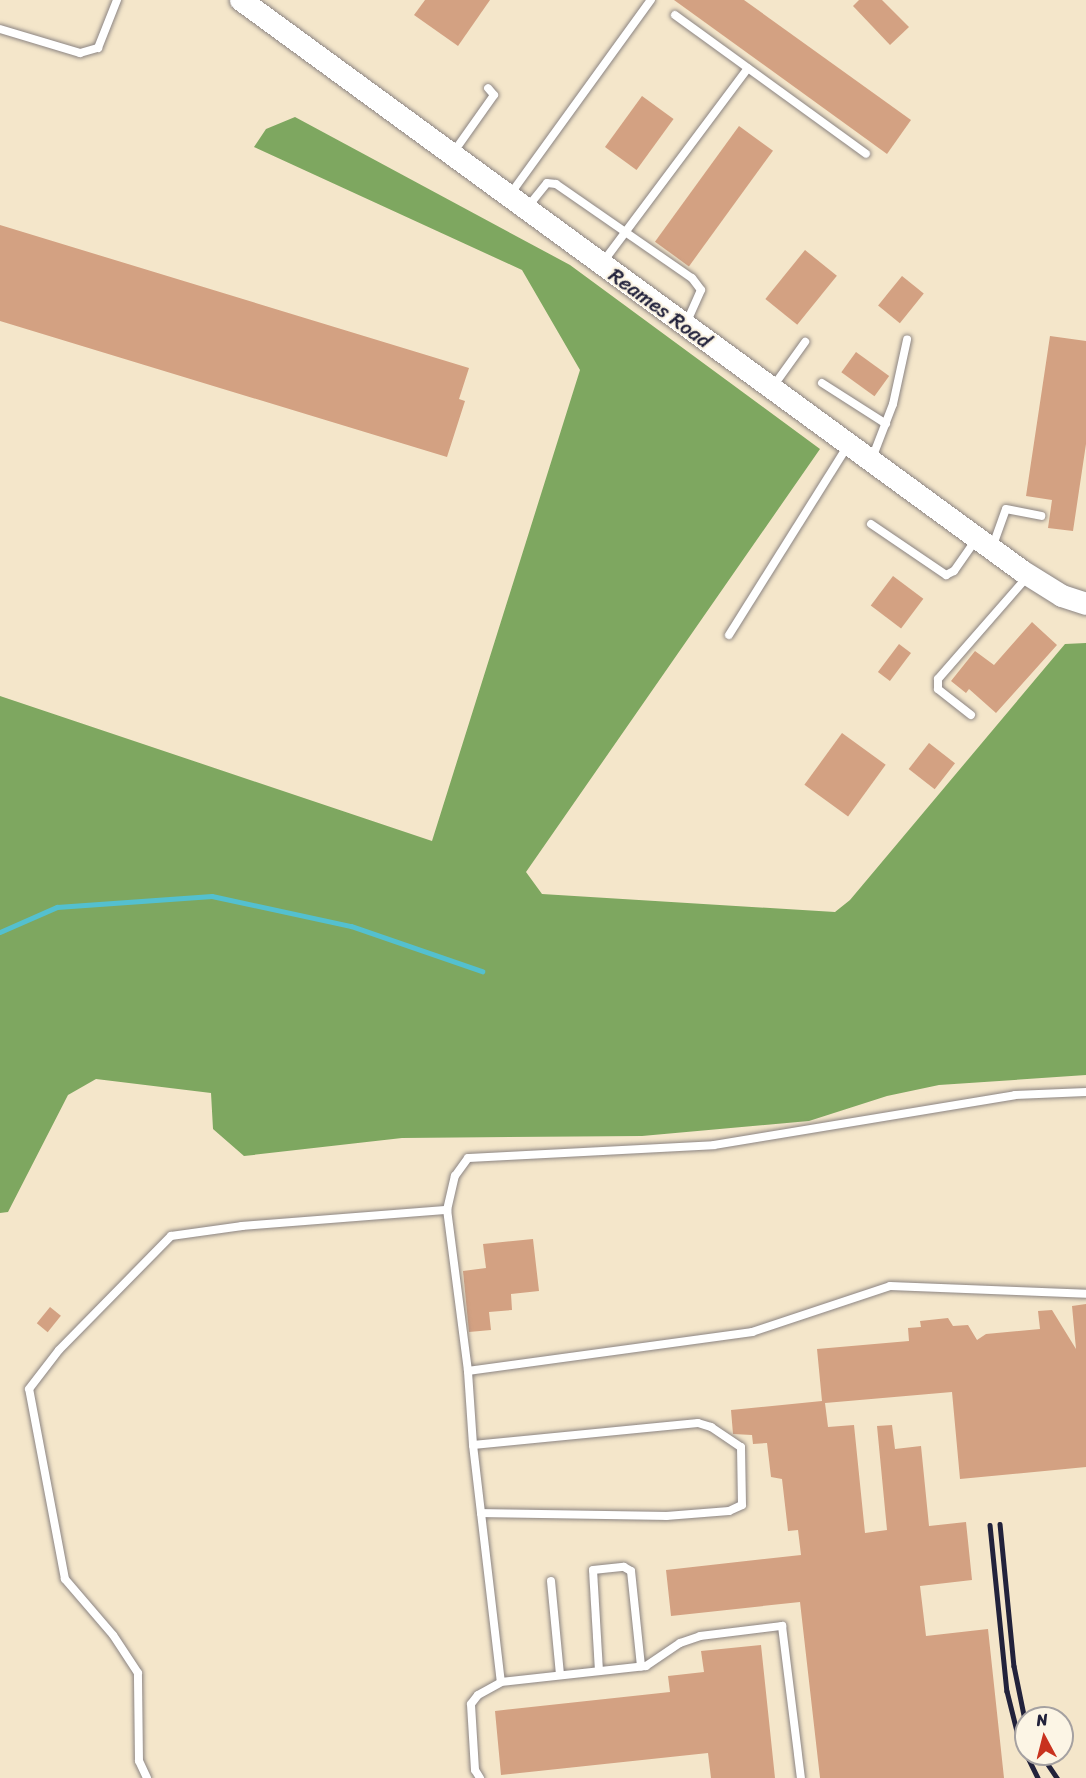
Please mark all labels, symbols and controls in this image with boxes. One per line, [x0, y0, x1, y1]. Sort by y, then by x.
street label: Reames Road [604, 262, 716, 354]
text: N [1035, 1705, 1049, 1735]
north arrow [1014, 1706, 1074, 1766]

